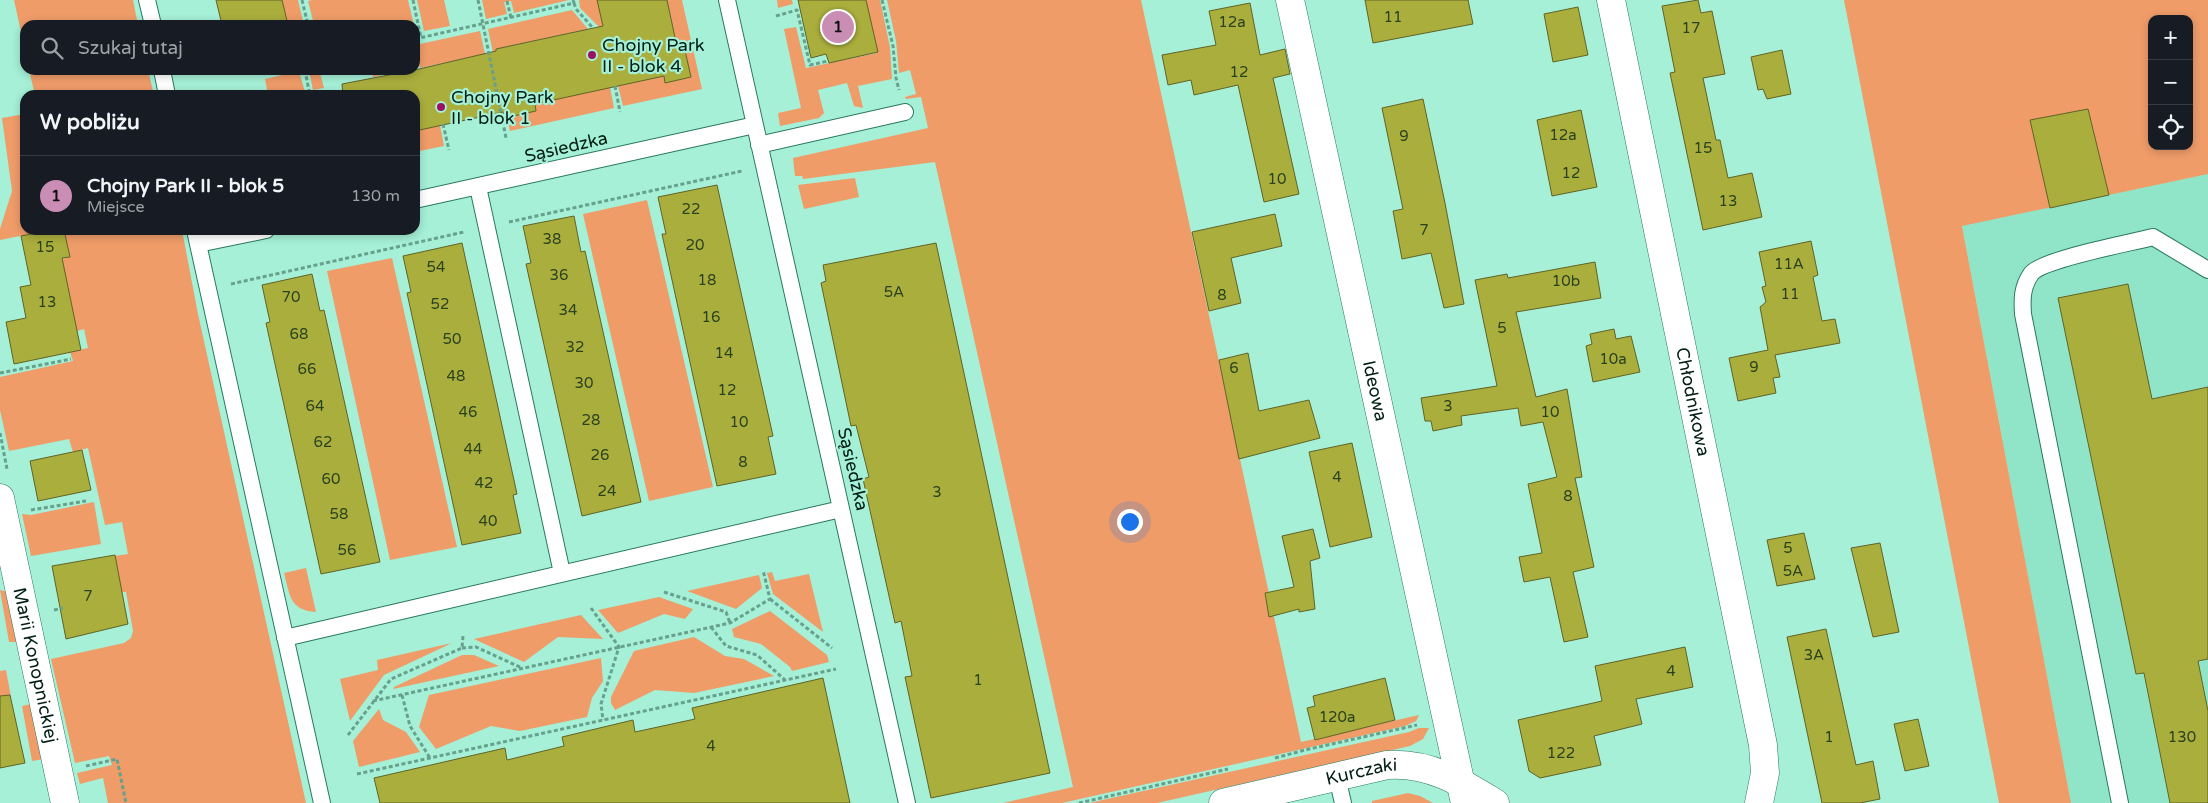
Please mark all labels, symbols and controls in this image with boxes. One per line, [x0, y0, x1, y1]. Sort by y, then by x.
pin: 1 [822, 8, 854, 46]
house number: 11 [1384, 8, 1402, 26]
house number: 12a [1218, 13, 1246, 31]
map controls [2148, 15, 2193, 150]
button: + [2148, 15, 2193, 60]
house number: 17 [1682, 19, 1700, 37]
search box [20, 20, 420, 75]
icon: search [38, 34, 66, 62]
place label: Chojny Park II - blok 4 [602, 34, 705, 77]
text: Szukaj tutaj [78, 37, 183, 59]
marker: Chojny Park II - blok 4 [586, 49, 598, 61]
button: − [2148, 60, 2193, 105]
house number: 12 [1230, 63, 1248, 81]
place label: Chojny Park II - blok 1 [451, 86, 554, 129]
marker: Chojny Park II - blok 1 [435, 101, 447, 113]
button: locate [2148, 105, 2193, 150]
text: W pobliżu [40, 110, 140, 135]
house number: 12a [1549, 126, 1577, 144]
street label: Sąsiedzka [522, 127, 610, 167]
house number: 9 [1399, 127, 1409, 145]
house number: 15 [1694, 139, 1712, 157]
house number: 12 [1562, 164, 1580, 182]
house number: 10 [1268, 170, 1286, 188]
text: Chojny Park II - blok 5 [87, 175, 284, 197]
text: 1 [51, 186, 61, 206]
text: 130 m [351, 186, 400, 206]
house number: 13 [1719, 192, 1737, 210]
text: Miejsce [87, 197, 145, 217]
house number: 22 [682, 200, 700, 218]
house number: 7 [1419, 221, 1429, 239]
house number: 38 [543, 230, 561, 248]
house number: 20 [686, 236, 704, 254]
house number: 15 [36, 238, 54, 256]
house number: 11A [1774, 255, 1804, 273]
house number: 54 [427, 258, 445, 276]
house number: 36 [550, 266, 568, 284]
house number: 18 [698, 271, 716, 289]
house number: 10b [1552, 272, 1580, 290]
house number: 5A [884, 283, 904, 301]
house number: 11 [1781, 285, 1799, 303]
house number: 8 [1217, 286, 1227, 304]
house number: 70 [282, 288, 300, 306]
house number: 13 [38, 293, 56, 311]
house number: 52 [431, 295, 449, 313]
house number: 34 [559, 301, 577, 319]
house number: 16 [702, 308, 720, 326]
house number: 5 [1497, 319, 1507, 337]
house number: 68 [290, 325, 308, 343]
house number: 50 [443, 330, 461, 348]
house number: 32 [566, 338, 584, 356]
house number: 14 [715, 344, 733, 362]
street label: Chłodnikowa [1671, 345, 1715, 458]
house number: 10a [1599, 350, 1627, 368]
street label: Ideowa [1358, 358, 1392, 423]
house number: 9 [1749, 358, 1759, 376]
house number: 6 [1229, 359, 1239, 377]
house number: 66 [298, 360, 316, 378]
house number: 48 [447, 367, 465, 385]
house number: 30 [575, 374, 593, 392]
house number: 12 [718, 381, 736, 399]
house number: 64 [306, 397, 324, 415]
house number: 3 [1443, 397, 1453, 415]
house number: 46 [459, 403, 477, 421]
house number: 10 [1541, 403, 1559, 421]
house number: 28 [582, 411, 600, 429]
house number: 10 [730, 413, 748, 431]
street label: Sąsiedzka [833, 425, 873, 513]
house number: 62 [314, 433, 332, 451]
house number: 44 [464, 440, 482, 458]
house number: 26 [591, 446, 609, 464]
house number: 8 [738, 453, 748, 471]
house number: 4 [1332, 468, 1342, 486]
house number: 60 [322, 470, 340, 488]
house number: 42 [475, 474, 493, 492]
house number: 24 [598, 482, 616, 500]
house number: 3 [932, 483, 942, 501]
house number: 8 [1563, 487, 1573, 505]
house number: 58 [330, 505, 348, 523]
your location [1117, 509, 1143, 535]
house number: 40 [479, 512, 497, 530]
house number: 5 [1783, 539, 1793, 557]
house number: 56 [338, 541, 356, 559]
house number: 5A [1783, 562, 1803, 580]
street label: Marii Konopnickiej [8, 585, 63, 745]
house number: 7 [83, 587, 93, 605]
house number: 3A [1804, 646, 1824, 664]
house number: 4 [1666, 662, 1676, 680]
house number: 1 [973, 671, 983, 689]
house number: 120a [1319, 708, 1355, 726]
house number: 1 [1824, 728, 1834, 746]
house number: 130 [2168, 728, 2196, 746]
house number: 4 [706, 737, 716, 755]
house number: 122 [1547, 744, 1575, 762]
street label: Kurczaki [1323, 754, 1397, 790]

